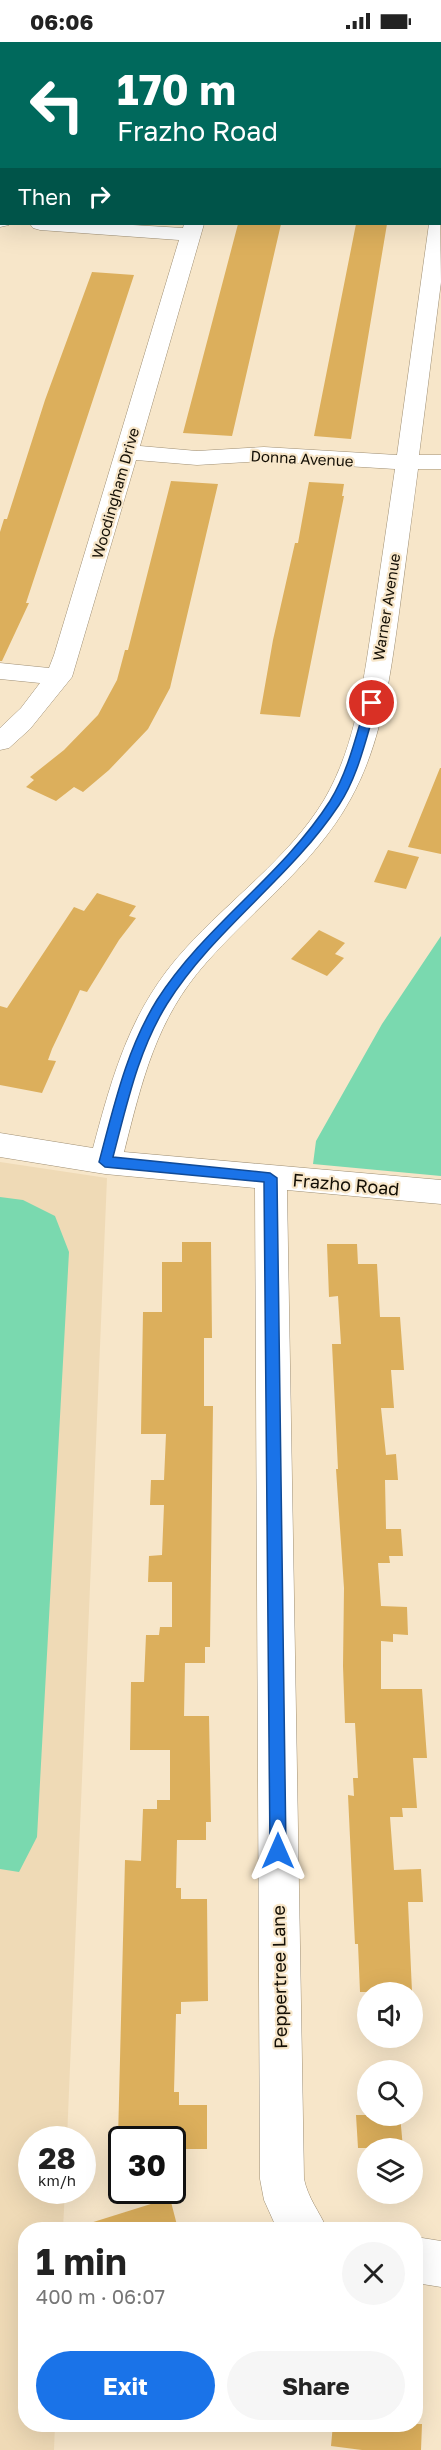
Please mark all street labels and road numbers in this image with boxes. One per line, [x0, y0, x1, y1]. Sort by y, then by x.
street label: Woodingham Drive [88, 425, 142, 561]
street label: Donna Avenue [250, 446, 354, 470]
street label: Warner Avenue [369, 552, 403, 662]
street label: Frazho Road [292, 1168, 400, 1200]
street label: Peppertree Lane [267, 1905, 291, 2049]

